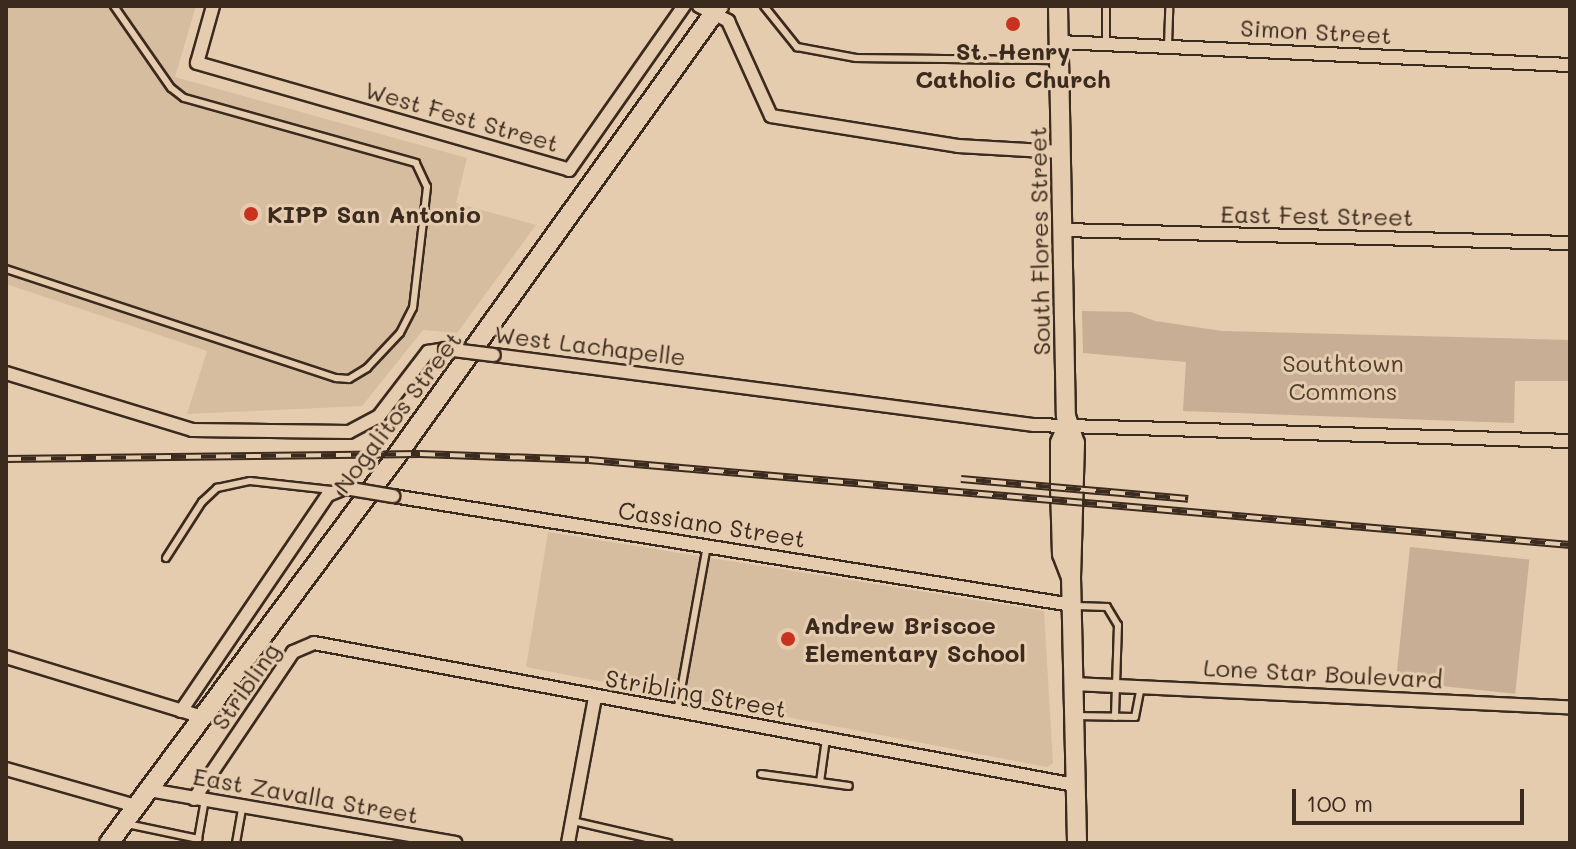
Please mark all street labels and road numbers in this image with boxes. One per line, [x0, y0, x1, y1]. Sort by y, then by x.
street label: Simon Street [1240, 13, 1392, 49]
street label: West Fest Street [362, 75, 562, 157]
street label: South Flores Street [1023, 126, 1055, 356]
street label: East Fest Street [1220, 199, 1414, 231]
street label: West Lachapelle [493, 319, 687, 371]
street label: Nogalitos Street [327, 326, 467, 498]
street label: Cassiano Street [616, 495, 808, 553]
street label: Stribling [205, 637, 285, 735]
street label: Lone Star Boulevard [1203, 652, 1443, 694]
street label: Stribling Street [603, 663, 789, 723]
street label: East Zavalla Street [191, 761, 421, 829]

